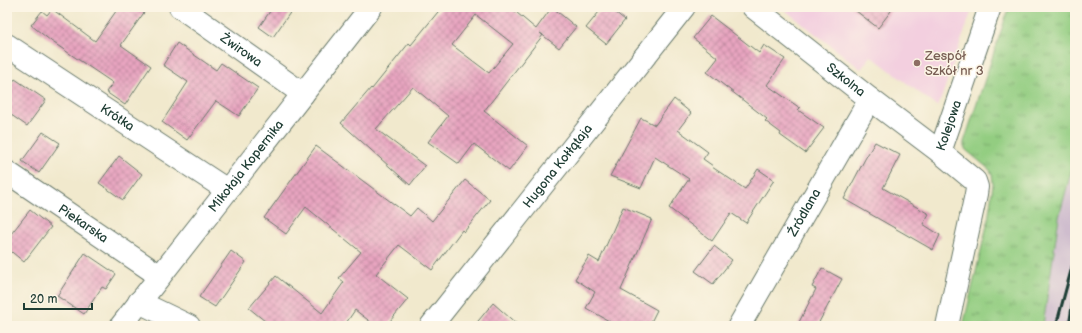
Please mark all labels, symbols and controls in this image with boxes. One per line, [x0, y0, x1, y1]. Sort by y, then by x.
street label: Żwirowa [216, 29, 265, 71]
place label: Zespół Szkół nr 3 [924, 48, 984, 79]
marker: Zespół Szkół nr 3 [912, 58, 922, 68]
street label: Szkolna [823, 60, 868, 100]
street label: Kolejowa [933, 98, 965, 153]
street label: Krótka [97, 101, 137, 135]
street label: Mikołaja Kopernika [205, 117, 287, 216]
street label: Hugona Kołłątaja [520, 121, 596, 211]
street label: Źródlana [783, 186, 824, 240]
street label: Piekarska [55, 201, 111, 246]
scale bar [24, 285, 92, 311]
text: 20 m [30, 292, 57, 307]

